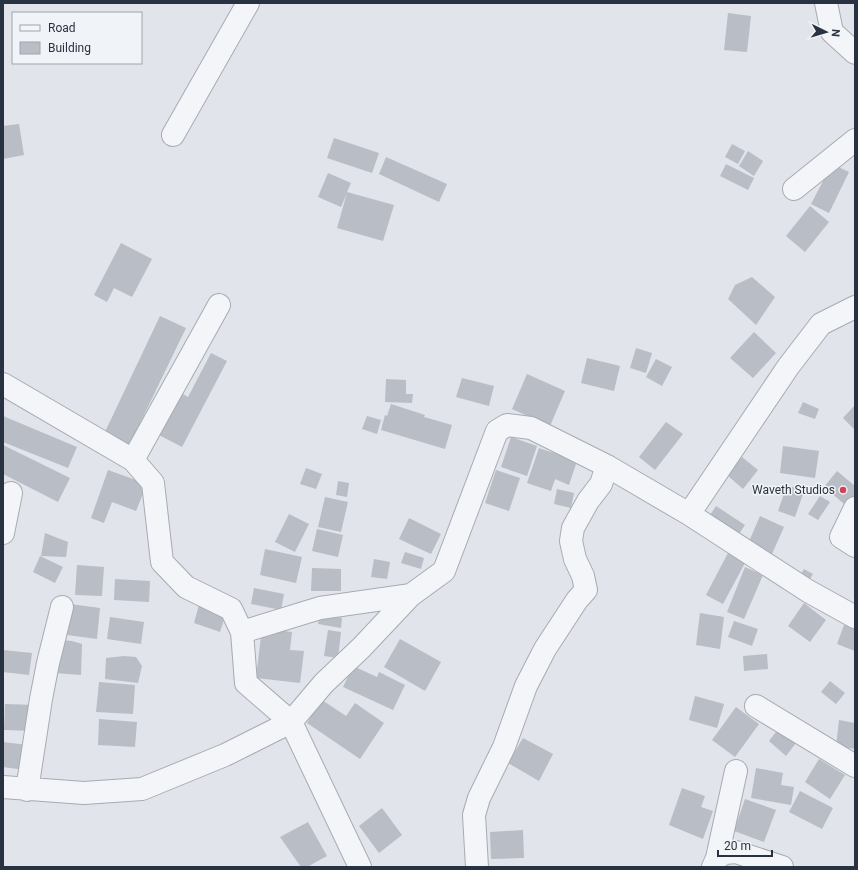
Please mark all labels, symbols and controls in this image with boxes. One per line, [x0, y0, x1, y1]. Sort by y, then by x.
legend [12, 12, 142, 64]
north arrow [806, 12, 846, 52]
text: Road [48, 21, 76, 35]
text: N [829, 28, 842, 37]
text: Building [48, 41, 91, 55]
place label: Waveth Studios [752, 483, 835, 497]
marker: Waveth Studios [838, 485, 848, 495]
scale bar [718, 832, 772, 858]
text: 20 m [724, 839, 751, 853]

